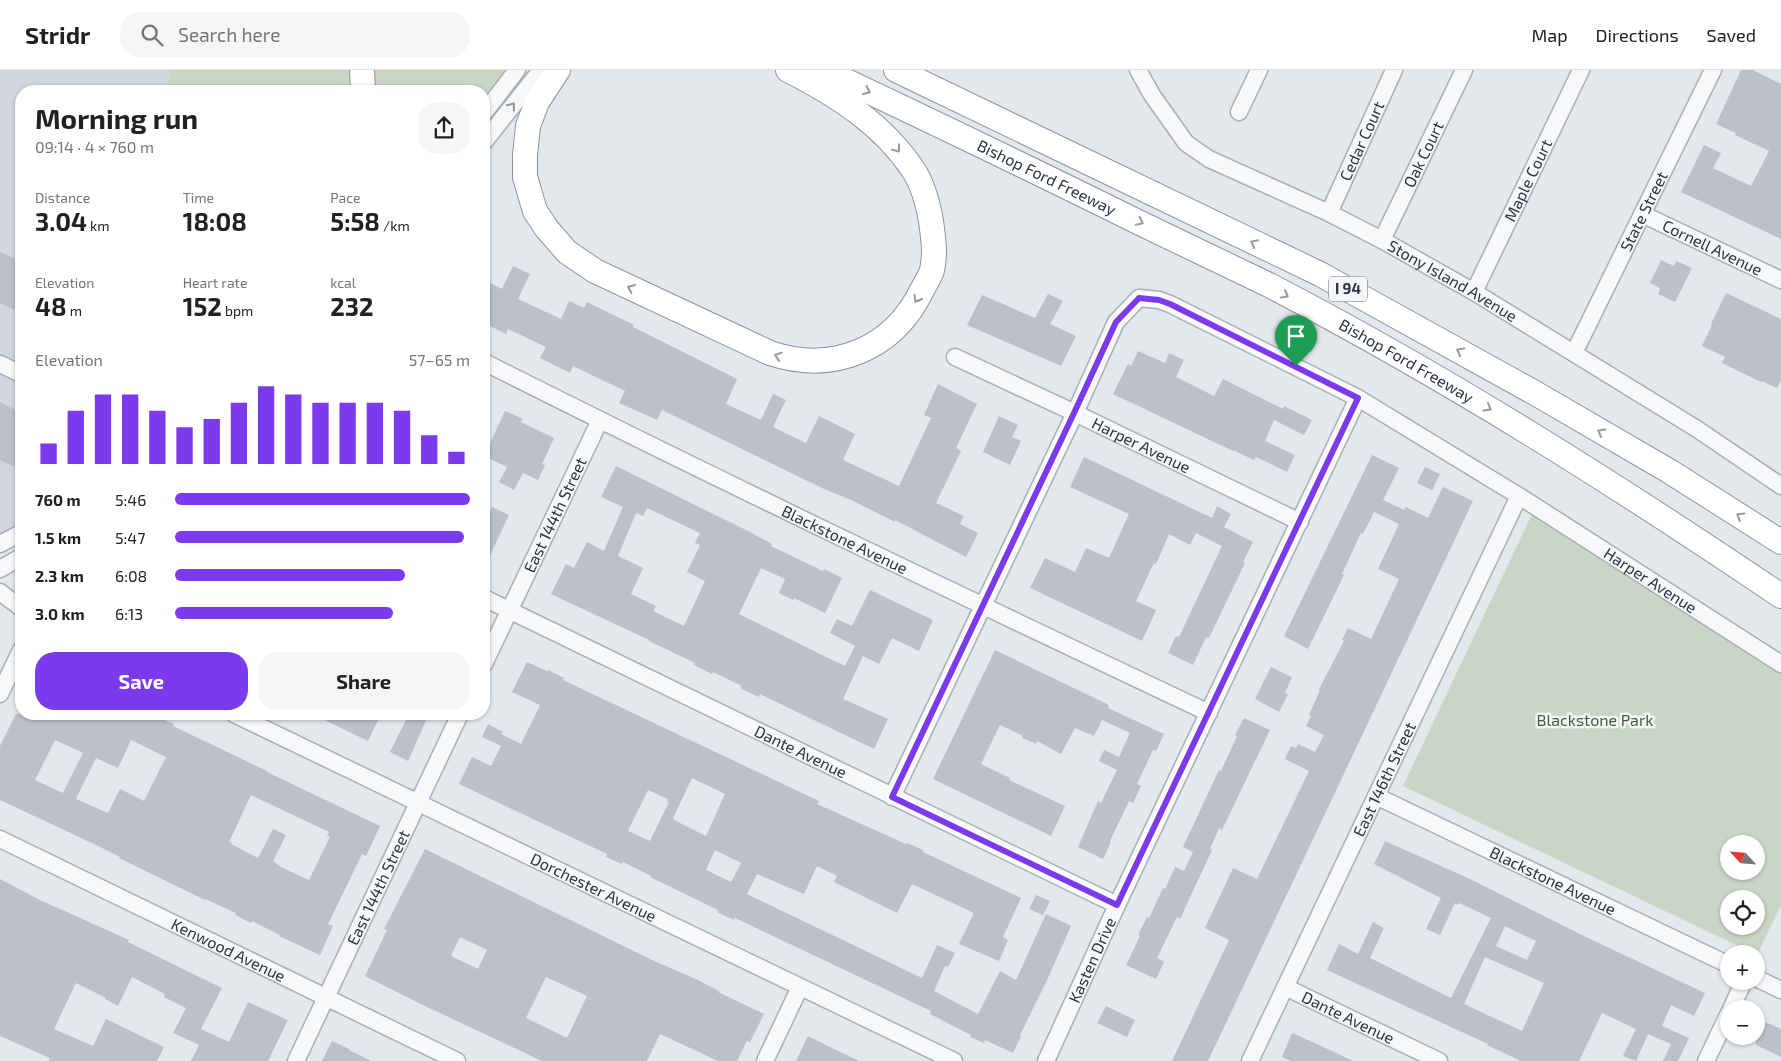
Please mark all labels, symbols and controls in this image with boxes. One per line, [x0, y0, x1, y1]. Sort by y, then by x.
search box [120, 12, 470, 57]
text: Stridr [25, 20, 90, 49]
icon: search [138, 21, 166, 49]
text: Search here [178, 23, 280, 46]
text: Map [1531, 24, 1568, 46]
text: Directions [1596, 24, 1679, 46]
text: Saved [1707, 24, 1756, 46]
one-way arrow [862, 85, 871, 95]
street label: Cedar Court [1335, 98, 1388, 184]
text: Morning run [35, 101, 198, 135]
button: share [418, 102, 470, 154]
one-way arrow [507, 103, 515, 112]
street label: Oak Court [1399, 118, 1447, 190]
street label: Bishop Ford Freeway [974, 135, 1120, 219]
street label: Maple Court [1500, 136, 1555, 224]
text: 09:14 · 4 × 760 m [35, 137, 154, 156]
one-way arrow [892, 143, 900, 152]
street label: State Street [1616, 168, 1671, 254]
text: Distance [35, 189, 90, 206]
text: Time [183, 189, 214, 206]
text: Pace [330, 189, 360, 206]
text: 3.04 [35, 206, 87, 236]
text: 18:08 [183, 206, 247, 236]
text: 5:58 [330, 206, 380, 236]
street label: Cornell Avenue [1660, 215, 1766, 279]
one-way arrow [1135, 216, 1144, 226]
text: km [87, 217, 110, 234]
text: /km [380, 217, 410, 234]
street label: Stony Island Avenue [1385, 235, 1521, 325]
one-way arrow [1251, 239, 1260, 249]
text: Elevation [35, 274, 94, 291]
text: Heart rate [183, 274, 247, 291]
text: kcal [330, 274, 356, 291]
road number: I 94 [1329, 276, 1367, 302]
one-way arrow [627, 283, 636, 294]
one-way arrow [1280, 288, 1289, 298]
text: 48 [35, 291, 67, 321]
text: 152 [183, 291, 222, 321]
text: 232 [330, 291, 374, 321]
one-way arrow [913, 294, 923, 303]
text: m [67, 302, 82, 319]
text: bpm [222, 302, 253, 319]
street label: Bishop Ford Freeway [1336, 314, 1478, 407]
pin [1275, 315, 1317, 366]
icon: arrive [1282, 322, 1310, 350]
one-way arrow [1457, 347, 1466, 357]
text: Elevation [35, 350, 103, 369]
text: 57–65 m [409, 350, 470, 369]
one-way arrow [775, 352, 783, 362]
one-way arrow [1483, 402, 1492, 412]
street label: Harper Avenue [1089, 413, 1194, 476]
one-way arrow [1598, 428, 1607, 438]
street label: East 144th Street [519, 454, 590, 575]
text: 760 m [35, 490, 81, 509]
text: 5:46 [115, 490, 146, 509]
street label: Blackstone Avenue [779, 501, 911, 577]
one-way arrow [1736, 513, 1745, 522]
text: 1.5 km [35, 528, 81, 547]
text: 5:47 [115, 528, 145, 547]
street label: Harper Avenue [1601, 543, 1701, 617]
text: 2.3 km [35, 566, 84, 585]
text: 6:08 [115, 566, 147, 585]
text: 3.0 km [35, 604, 85, 623]
text: 6:13 [115, 604, 143, 623]
button: Save [35, 652, 248, 710]
button: Share [258, 652, 470, 710]
park label: Blackstone Park [1537, 710, 1653, 729]
street label: East 146th Street [1348, 719, 1419, 839]
street label: Dante Avenue [752, 721, 850, 782]
street label: East 144th Street [342, 827, 413, 948]
north arrow [1720, 835, 1765, 880]
map controls [1720, 835, 1765, 1045]
street label: Blackstone Avenue [1487, 842, 1619, 918]
street label: Dorchester Avenue [528, 848, 660, 925]
button: locate [1720, 890, 1765, 935]
street label: Kenwood Avenue [169, 914, 289, 985]
street label: Kasten Drive [1064, 914, 1119, 1006]
button: + [1720, 945, 1765, 990]
street label: Dante Avenue [1299, 987, 1398, 1047]
button: − [1720, 1000, 1765, 1045]

